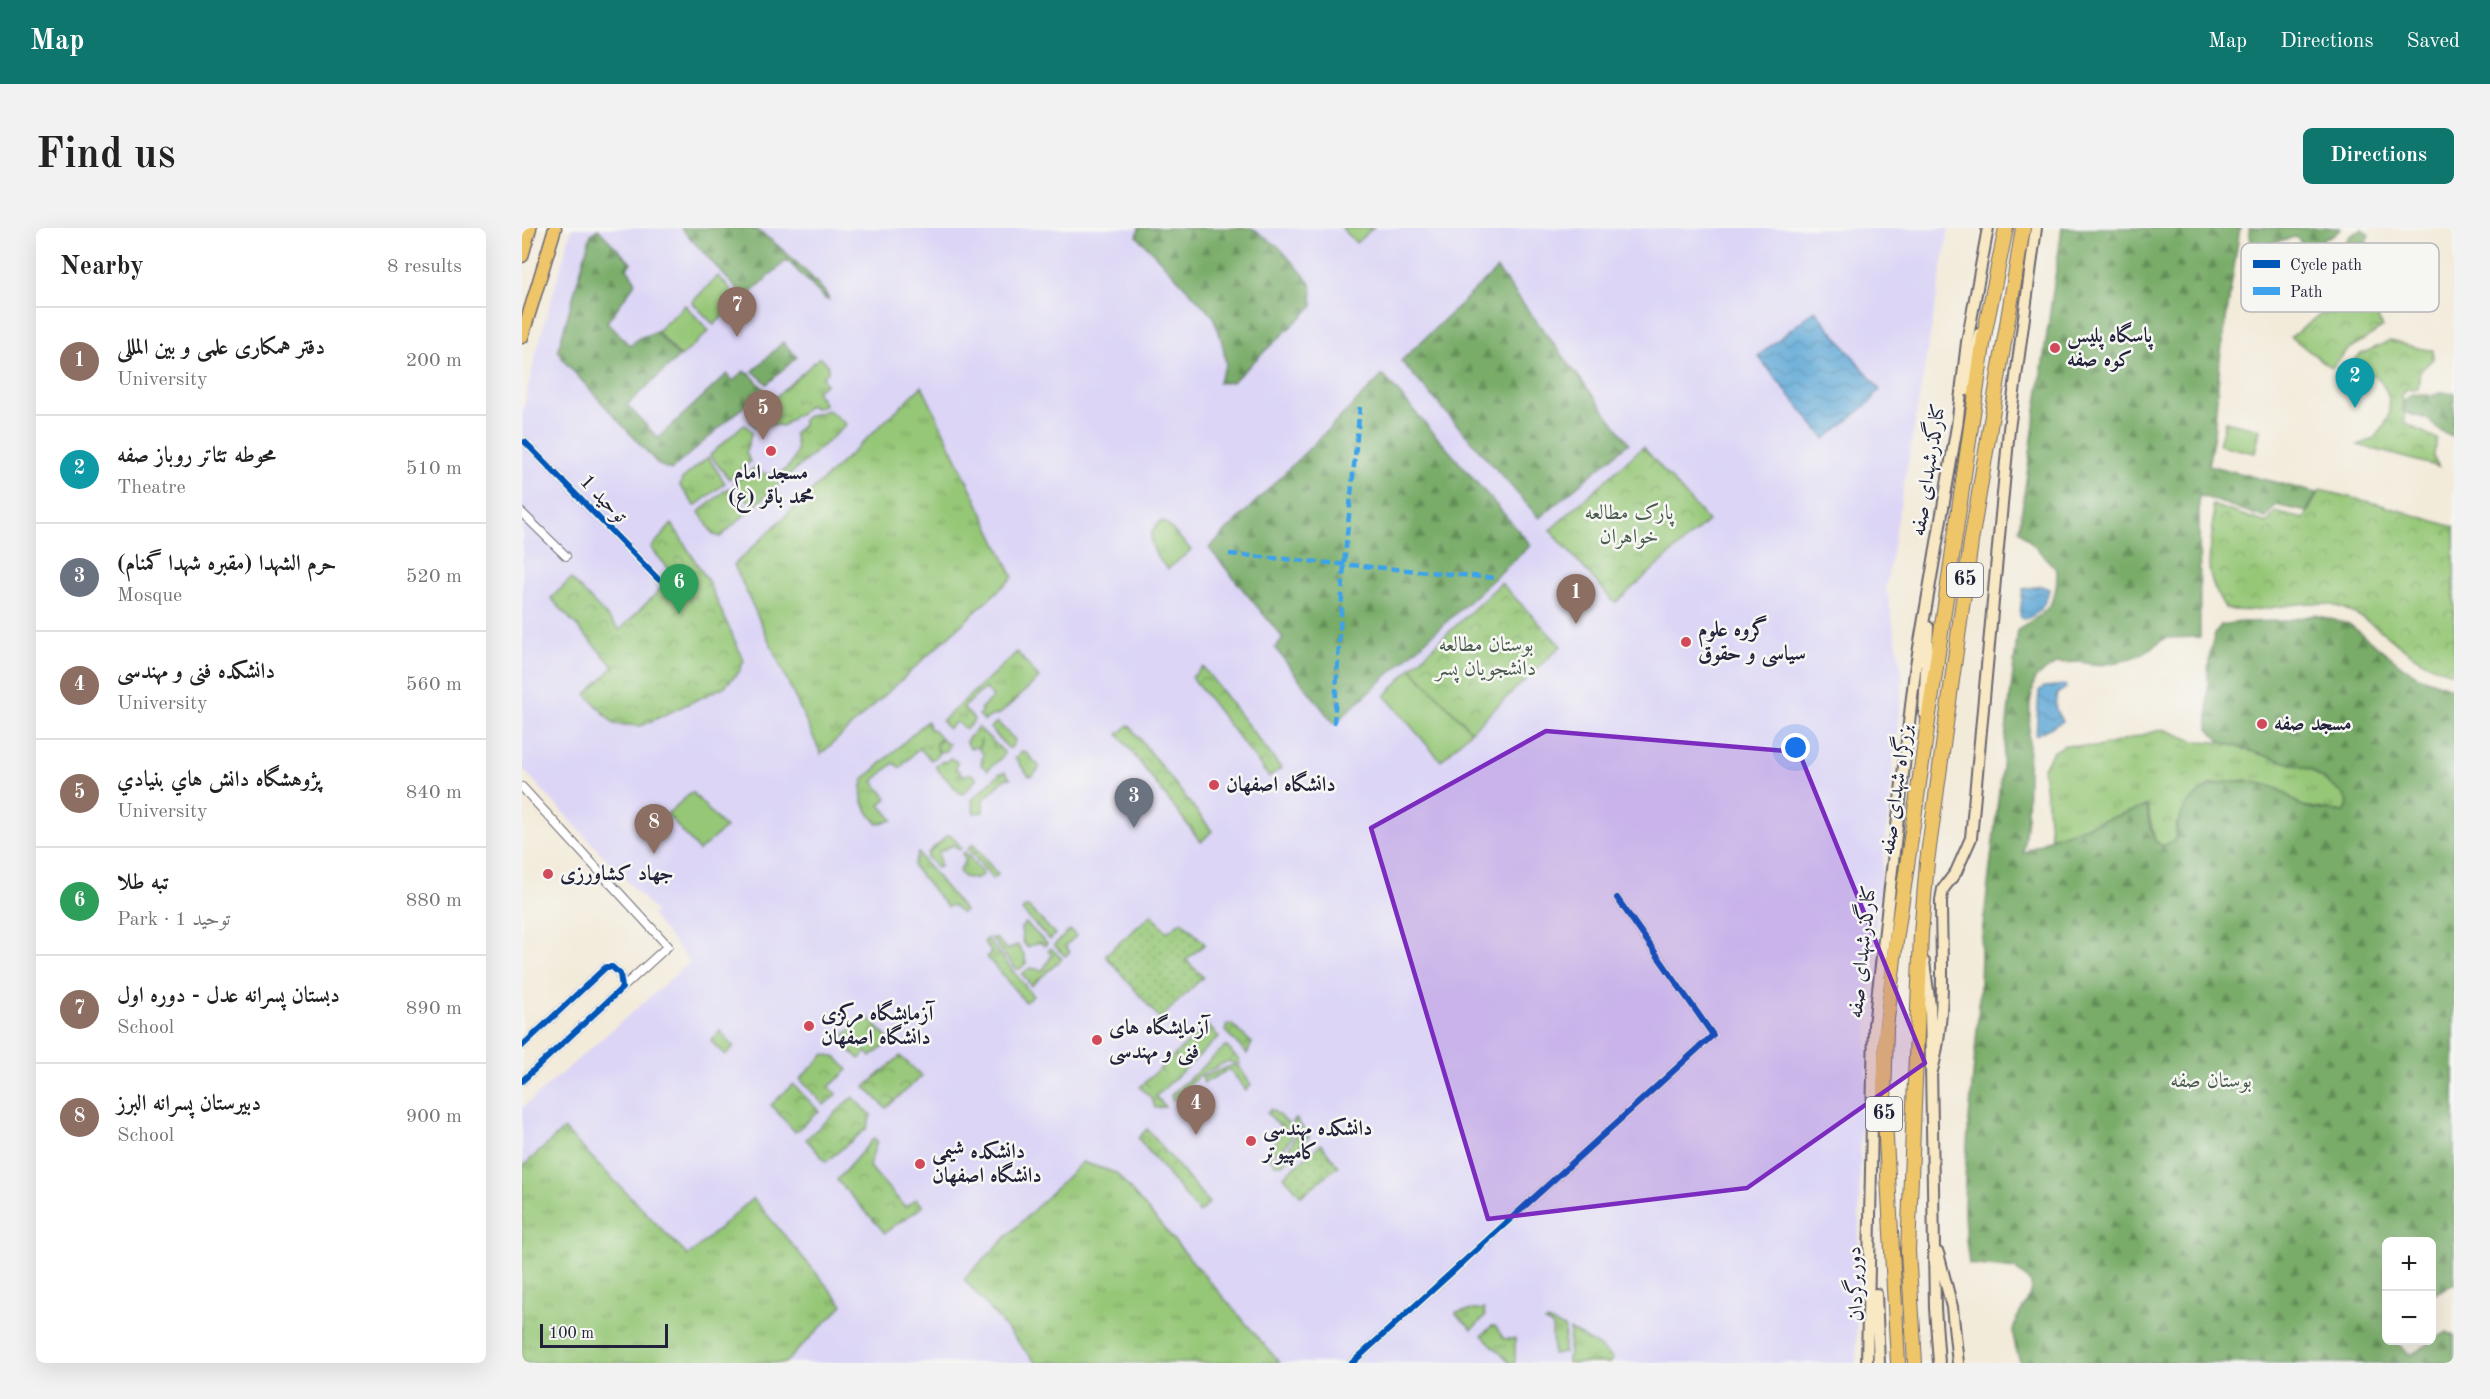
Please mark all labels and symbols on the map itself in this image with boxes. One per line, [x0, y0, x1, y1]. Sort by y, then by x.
legend [2241, 243, 2439, 312]
text: Cycle path [2290, 258, 2362, 274]
text: Path [2290, 285, 2323, 301]
pin: 7 [718, 288, 756, 337]
place label: پاسگاه پلیس کوه صفه [2067, 321, 2154, 372]
marker: پاسگاه پلیس کوه صفه [2048, 341, 2062, 355]
pin: 2 [2336, 358, 2374, 408]
pin: 5 [744, 390, 782, 440]
street label: کنارگذرشهدای صفه [1902, 401, 1952, 538]
marker: مسجد امام محمد باقر (ع) [764, 444, 778, 458]
place label: مسجد امام محمد باقر (ع) [728, 462, 814, 513]
street label: توحید 1 [575, 471, 631, 529]
park label: پارک مطالعه خواهران [1584, 502, 1675, 549]
road number: 65 [1947, 563, 1983, 597]
pin: 6 [660, 564, 698, 614]
pin: 1 [1556, 574, 1596, 624]
place label: گروه علوم سیاسی و حقوق [1698, 615, 1806, 668]
park label: بوستان مطالعه دانشجویان پسر [1434, 635, 1536, 683]
marker: گروه علوم سیاسی و حقوق [1679, 635, 1693, 649]
place label: مسجد صفه [2274, 714, 2352, 735]
marker: مسجد صفه [2255, 717, 2269, 731]
street label: بزرگراه شهدای صفه [1872, 722, 1919, 857]
your location [1781, 733, 1810, 762]
place label: دانشگاه اصفهان [1226, 770, 1336, 796]
pin: 3 [1114, 778, 1154, 828]
marker: دانشگاه اصفهان [1207, 778, 1221, 792]
pin: 8 [634, 804, 674, 854]
place label: جهاد کشاورزی [560, 863, 674, 886]
marker: جهاد کشاورزی [541, 867, 555, 881]
street label: کنارگذرشهدای صفه [1840, 884, 1882, 1020]
place label: آزمایشگاه مرکزی دانشگاه اصفهان [821, 999, 936, 1049]
place label: آزمایشگاه های فنی و مهندسی [1109, 1013, 1211, 1066]
marker: آزمایشگاه مرکزی دانشگاه اصفهان [802, 1019, 816, 1033]
marker: آزمایشگاه های فنی و مهندسی [1090, 1033, 1104, 1047]
park label: بوستان صفه [2170, 1071, 2252, 1093]
pin: 4 [1176, 1086, 1216, 1135]
road number: 65 [1866, 1097, 1902, 1131]
place label: دانشکده مهندسی کامپیوتر [1261, 1117, 1372, 1166]
marker: دانشکده مهندسی کامپیوتر [1244, 1134, 1258, 1148]
place label: دانشکده شیمی دانشگاه اصفهان [932, 1140, 1042, 1187]
marker: دانشکده شیمی دانشگاه اصفهان [913, 1157, 927, 1171]
street label: دوربرگردان [1839, 1246, 1869, 1322]
scale bar [540, 1321, 668, 1348]

